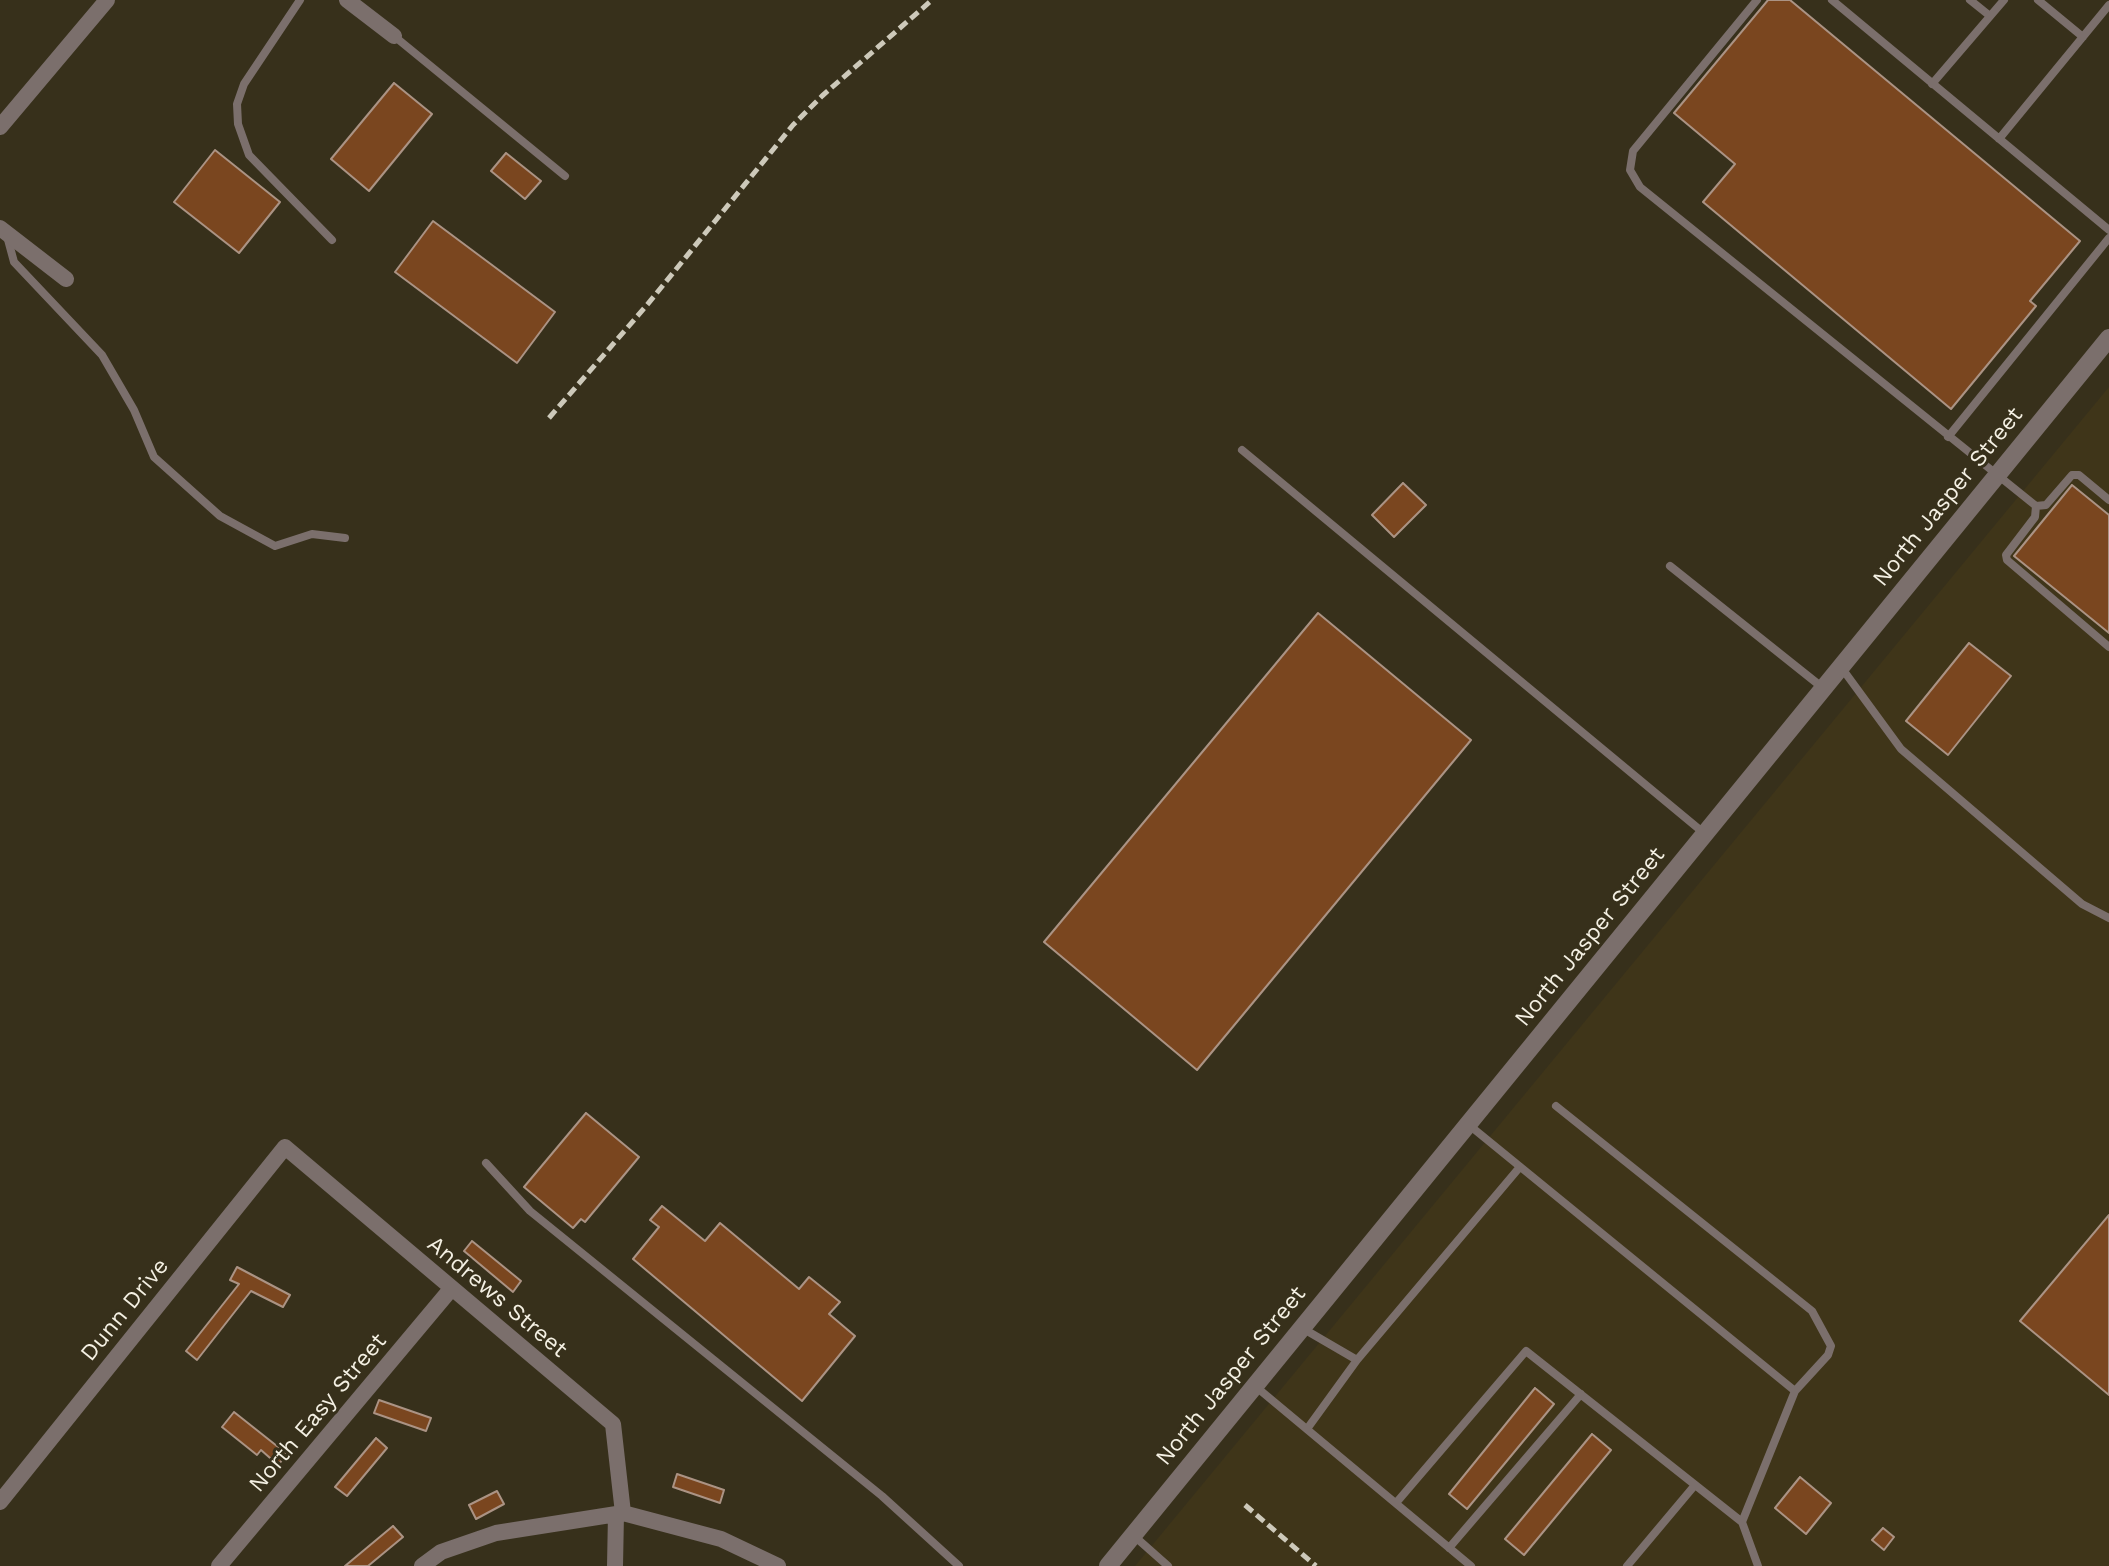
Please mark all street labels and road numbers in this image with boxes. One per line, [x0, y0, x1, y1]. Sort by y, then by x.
street label: North Jasper Street [1867, 402, 2029, 592]
street label: North Jasper Street [1509, 842, 1671, 1032]
street label: Andrews Street [421, 1231, 573, 1363]
street label: Dunn Drive [75, 1253, 175, 1367]
street label: North Jasper Street [1150, 1281, 1312, 1471]
street label: North Easy Street [243, 1328, 393, 1498]

